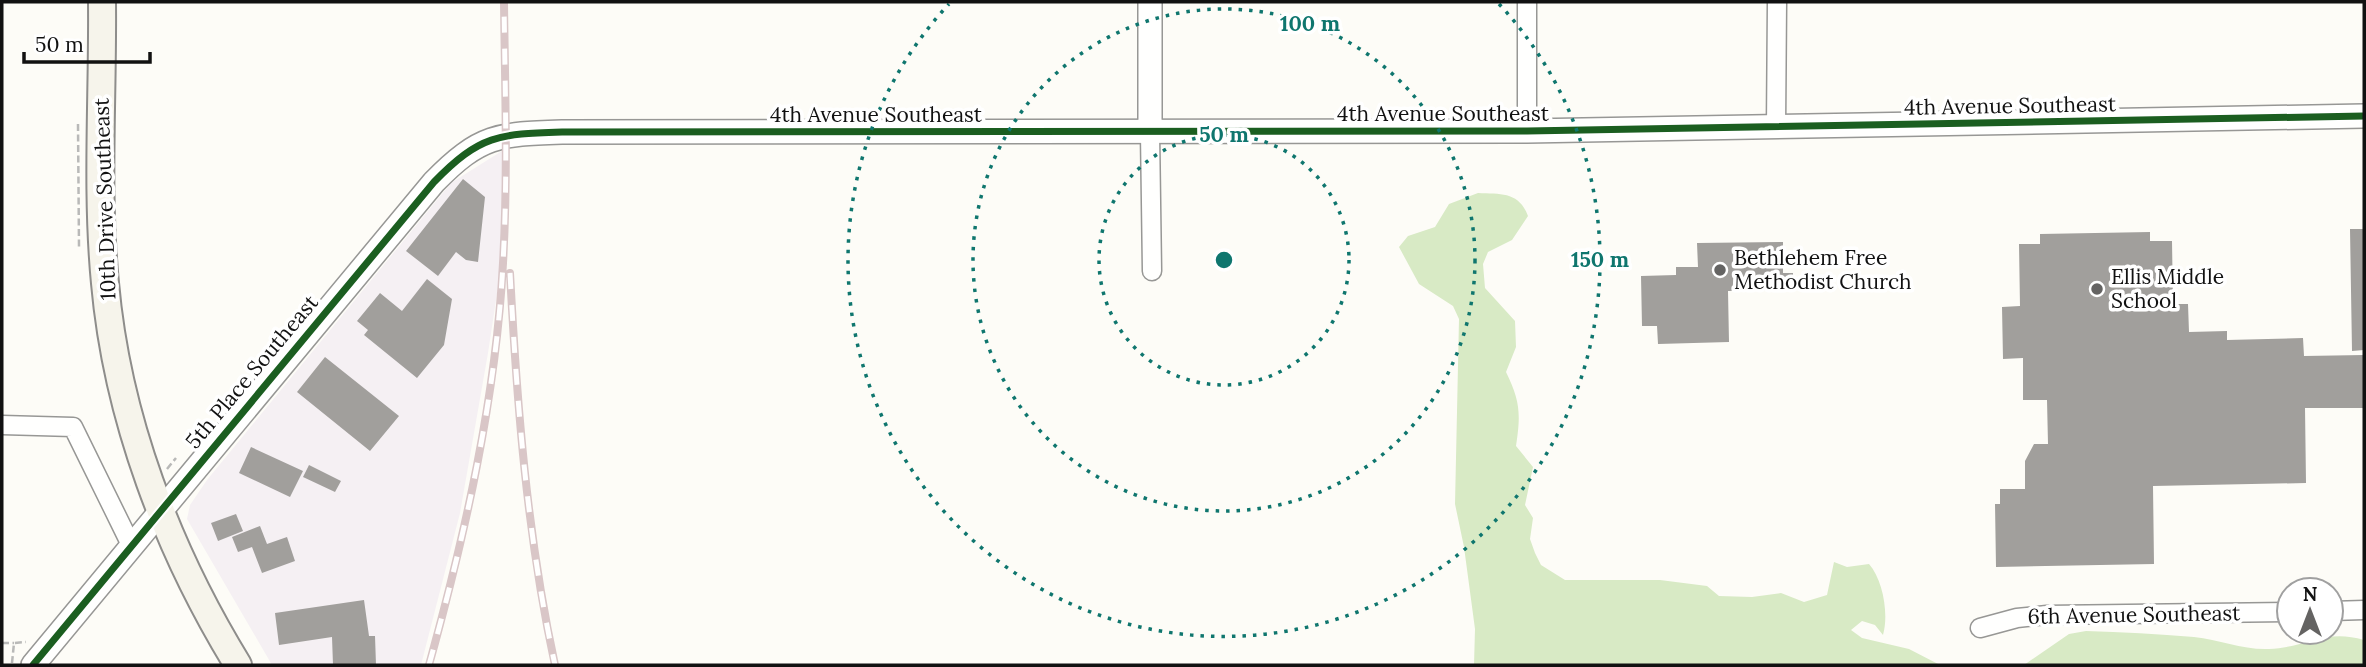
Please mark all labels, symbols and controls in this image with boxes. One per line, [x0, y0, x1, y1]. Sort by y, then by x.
text: 100 m [1280, 10, 1340, 37]
scale bar [24, 21, 150, 65]
text: 50 m [35, 31, 84, 58]
street label: 4th Avenue Southeast [1904, 90, 2117, 121]
street label: 10th Drive Southeast [87, 97, 122, 301]
street label: 4th Avenue Southeast [1337, 100, 1550, 127]
street label: 4th Avenue Southeast [770, 101, 983, 128]
text: 50 m [1199, 121, 1249, 148]
place label: Bethlehem Free Methodist Church [1734, 244, 1912, 295]
text: 150 m [1571, 246, 1629, 273]
centre of rings [1212, 248, 1236, 272]
marker: Bethlehem Free Methodist Church [1712, 262, 1728, 278]
place label: Ellis Middle School [2111, 263, 2224, 314]
marker: Ellis Middle School [2089, 281, 2105, 297]
street label: 5th Place Southeast [179, 289, 324, 454]
north arrow [2275, 576, 2345, 646]
text: N [2303, 582, 2318, 606]
street label: 6th Avenue Southeast [2027, 599, 2241, 630]

